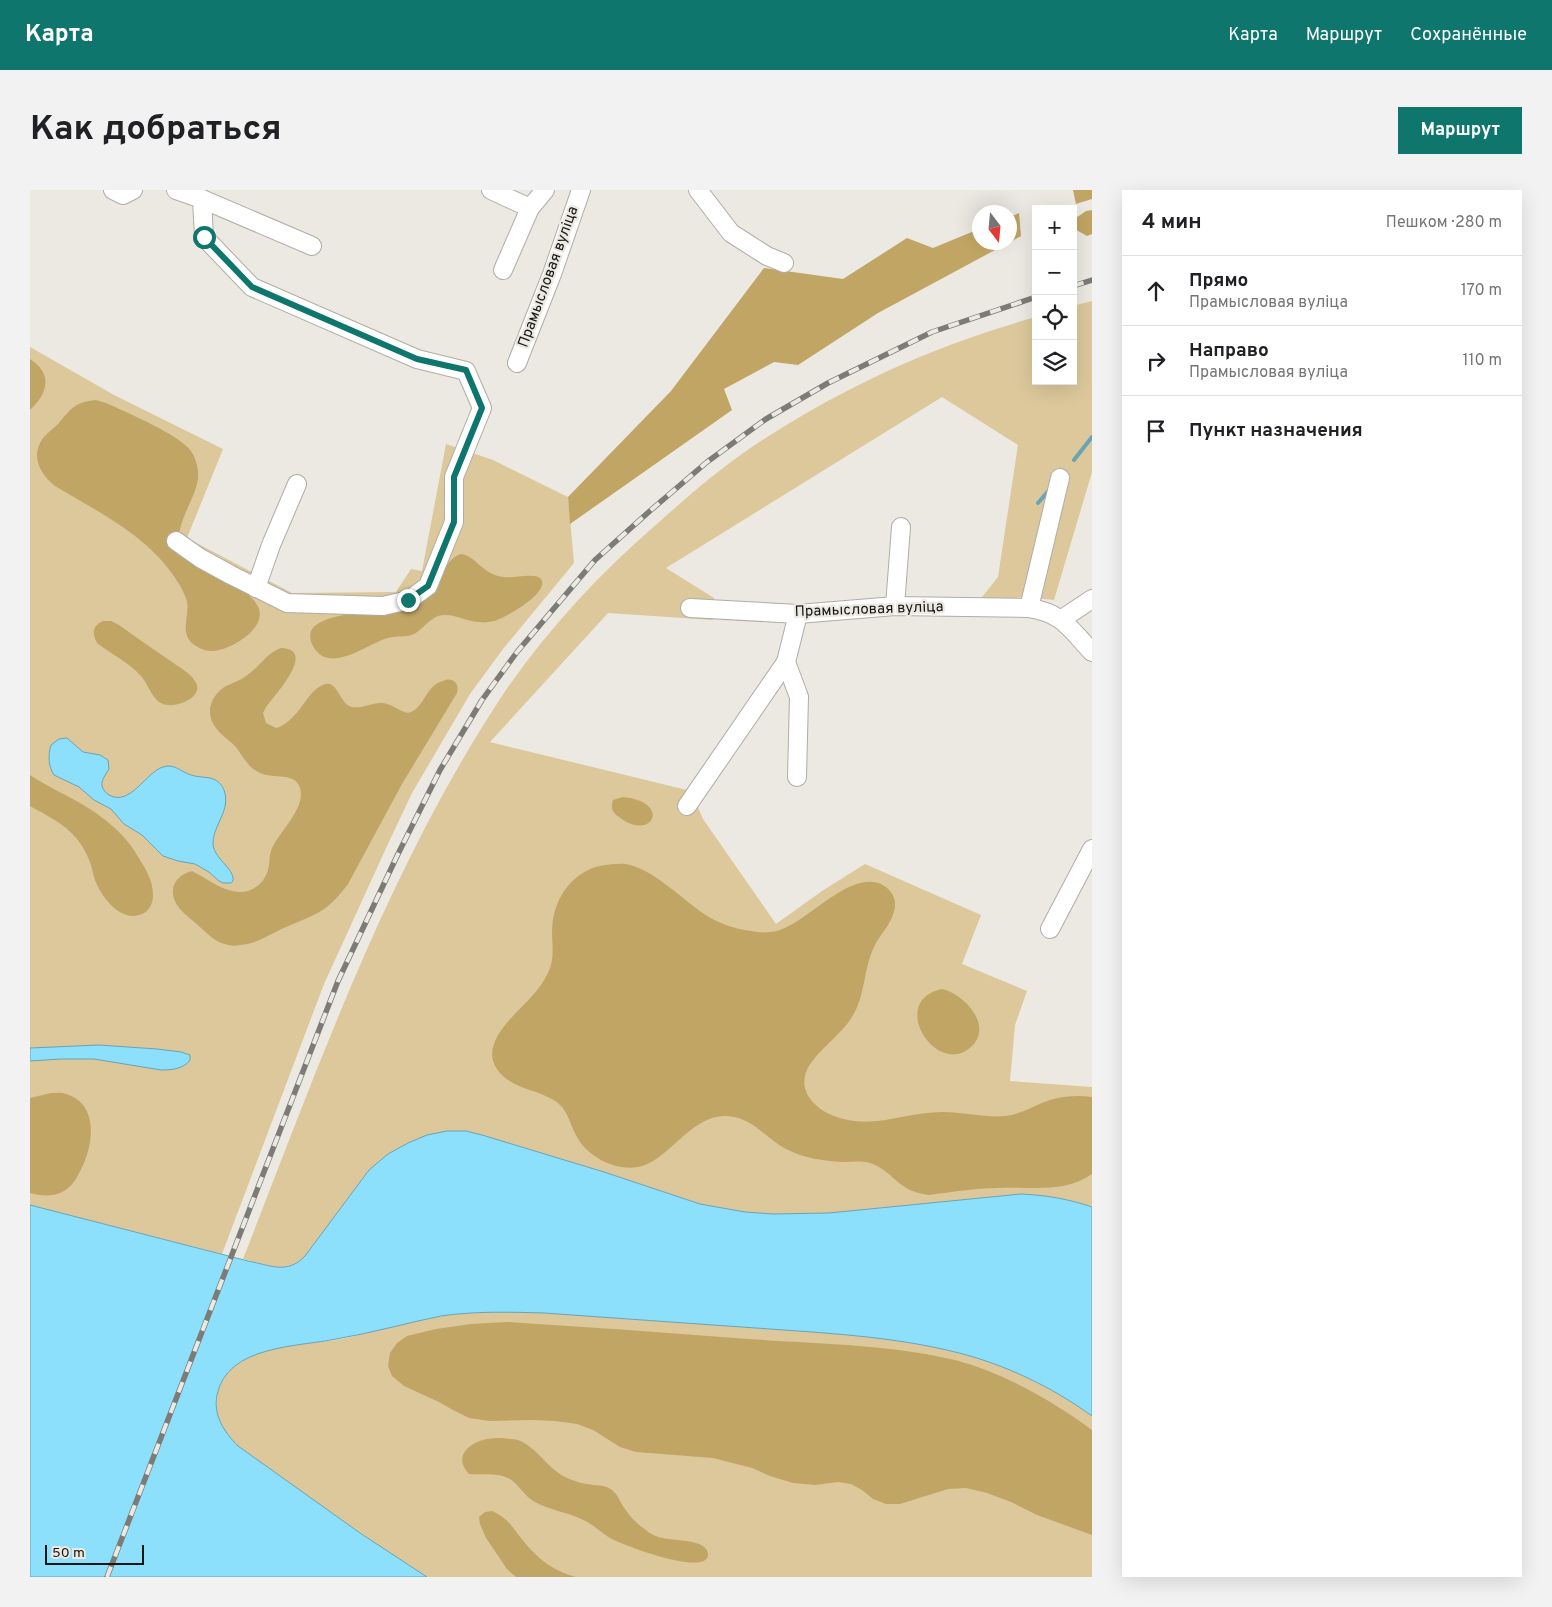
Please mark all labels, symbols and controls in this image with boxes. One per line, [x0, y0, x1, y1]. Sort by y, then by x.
text: Карта [25, 20, 94, 50]
text: Карта [1228, 24, 1278, 47]
text: Маршрут [1306, 24, 1382, 47]
text: Сохранённые [1410, 24, 1527, 47]
button: Маршрут [1398, 107, 1522, 154]
text: Как добраться [30, 108, 282, 152]
street label: Прамысловая вуліца [515, 204, 583, 350]
north arrow [972, 205, 1017, 250]
map controls [1032, 205, 1077, 385]
button: + [1032, 205, 1077, 250]
text: 4 мин [1142, 209, 1202, 236]
text: Пешком · 280 m [1386, 213, 1502, 233]
route start [193, 226, 216, 249]
button: − [1032, 250, 1077, 295]
text: Прямо [1189, 269, 1248, 293]
icon: ahead [1142, 277, 1170, 305]
text: 170 m [1461, 281, 1502, 301]
text: Прамысловая вуліца [1189, 293, 1348, 313]
button: locate [1032, 295, 1077, 340]
text: Направо [1189, 339, 1269, 363]
button: layers [1032, 340, 1077, 385]
icon: right [1142, 347, 1170, 375]
text: 110 m [1462, 351, 1502, 371]
text: Прамысловая вуліца [1189, 363, 1348, 383]
icon: arrive [1142, 417, 1170, 445]
text: Пункт назначения [1189, 419, 1363, 443]
route end [397, 589, 420, 612]
street label: Прамысловая вуліца [794, 598, 944, 622]
scale bar [45, 1542, 144, 1565]
text: 50 m [52, 1545, 85, 1562]

